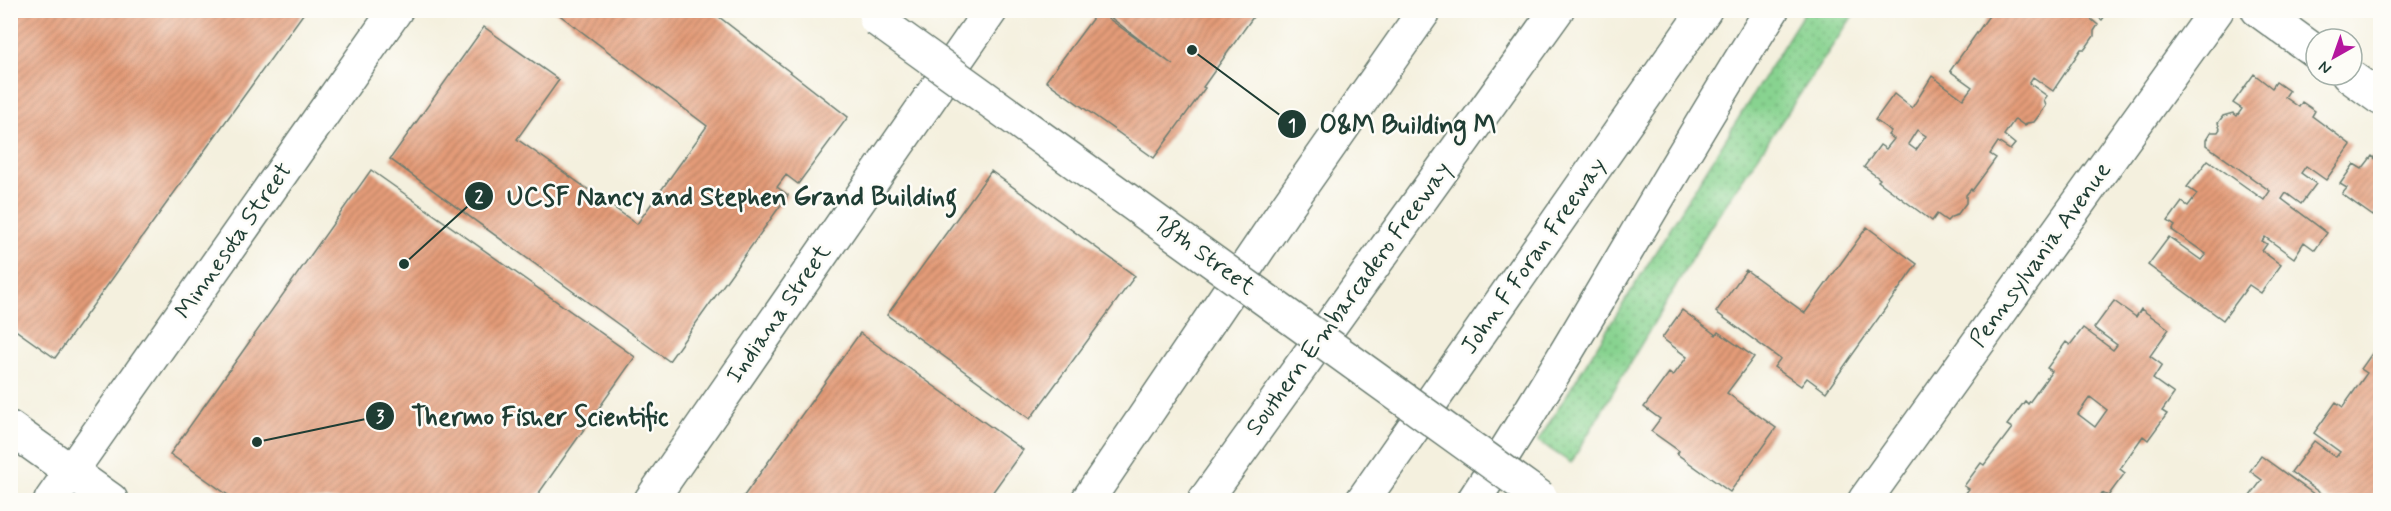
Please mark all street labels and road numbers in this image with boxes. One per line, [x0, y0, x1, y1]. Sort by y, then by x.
street label: John F Foran Freeway [1454, 151, 1614, 361]
street label: Southern Embarcadero Freeway [1239, 156, 1459, 442]
street label: Pennsylvania Avenue [1963, 156, 2119, 354]
street label: Minnesota Street [168, 157, 300, 325]
street label: 18th Street [1147, 207, 1261, 303]
street label: Indiana Street [720, 238, 838, 390]

